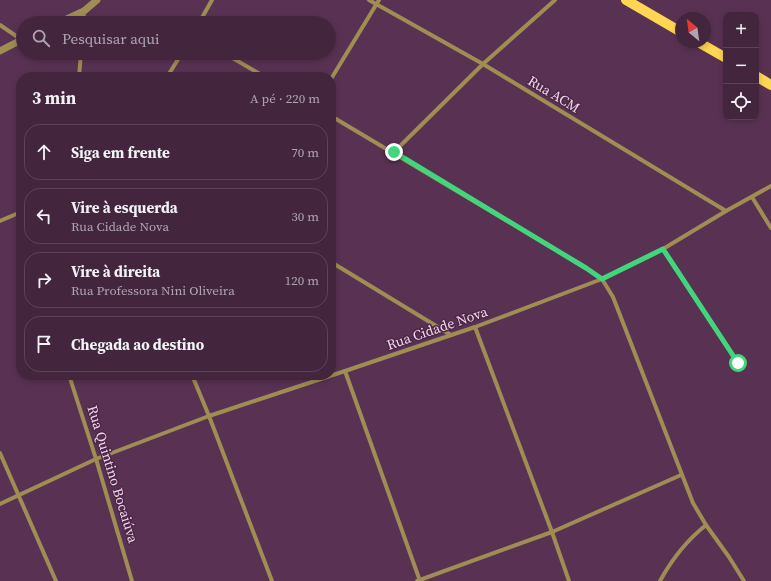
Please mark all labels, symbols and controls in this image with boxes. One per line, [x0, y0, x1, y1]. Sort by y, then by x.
north arrow [675, 12, 711, 48]
map controls [723, 12, 759, 120]
button: + [723, 12, 759, 48]
search box [16, 16, 336, 60]
icon: search [30, 27, 52, 49]
text: Pesquisar aqui [62, 28, 159, 49]
button: − [723, 48, 759, 84]
street label: Rua ACM [524, 71, 584, 117]
button: locate [723, 84, 759, 120]
text: 3 min [32, 86, 76, 110]
text: A pé · 220 m [250, 90, 320, 107]
icon: ahead [33, 141, 55, 163]
text: Siga em frente [71, 142, 170, 163]
route end [385, 143, 403, 161]
text: 70 m [291, 144, 319, 161]
text: Vire à esquerda [71, 197, 178, 218]
icon: left [33, 205, 55, 227]
text: 30 m [291, 208, 319, 225]
text: Rua Cidade Nova [71, 218, 169, 235]
text: Vire à direita [71, 261, 160, 282]
icon: right [33, 269, 55, 291]
text: 120 m [285, 272, 319, 289]
text: Rua Professora Nini Oliveira [71, 282, 235, 299]
street label: Rua Cidade Nova [384, 301, 491, 355]
icon: arrive [33, 333, 55, 355]
text: Chegada ao destino [71, 334, 204, 355]
route start [729, 354, 747, 372]
street label: Rua Quintino Bocaiúva [83, 403, 144, 546]

